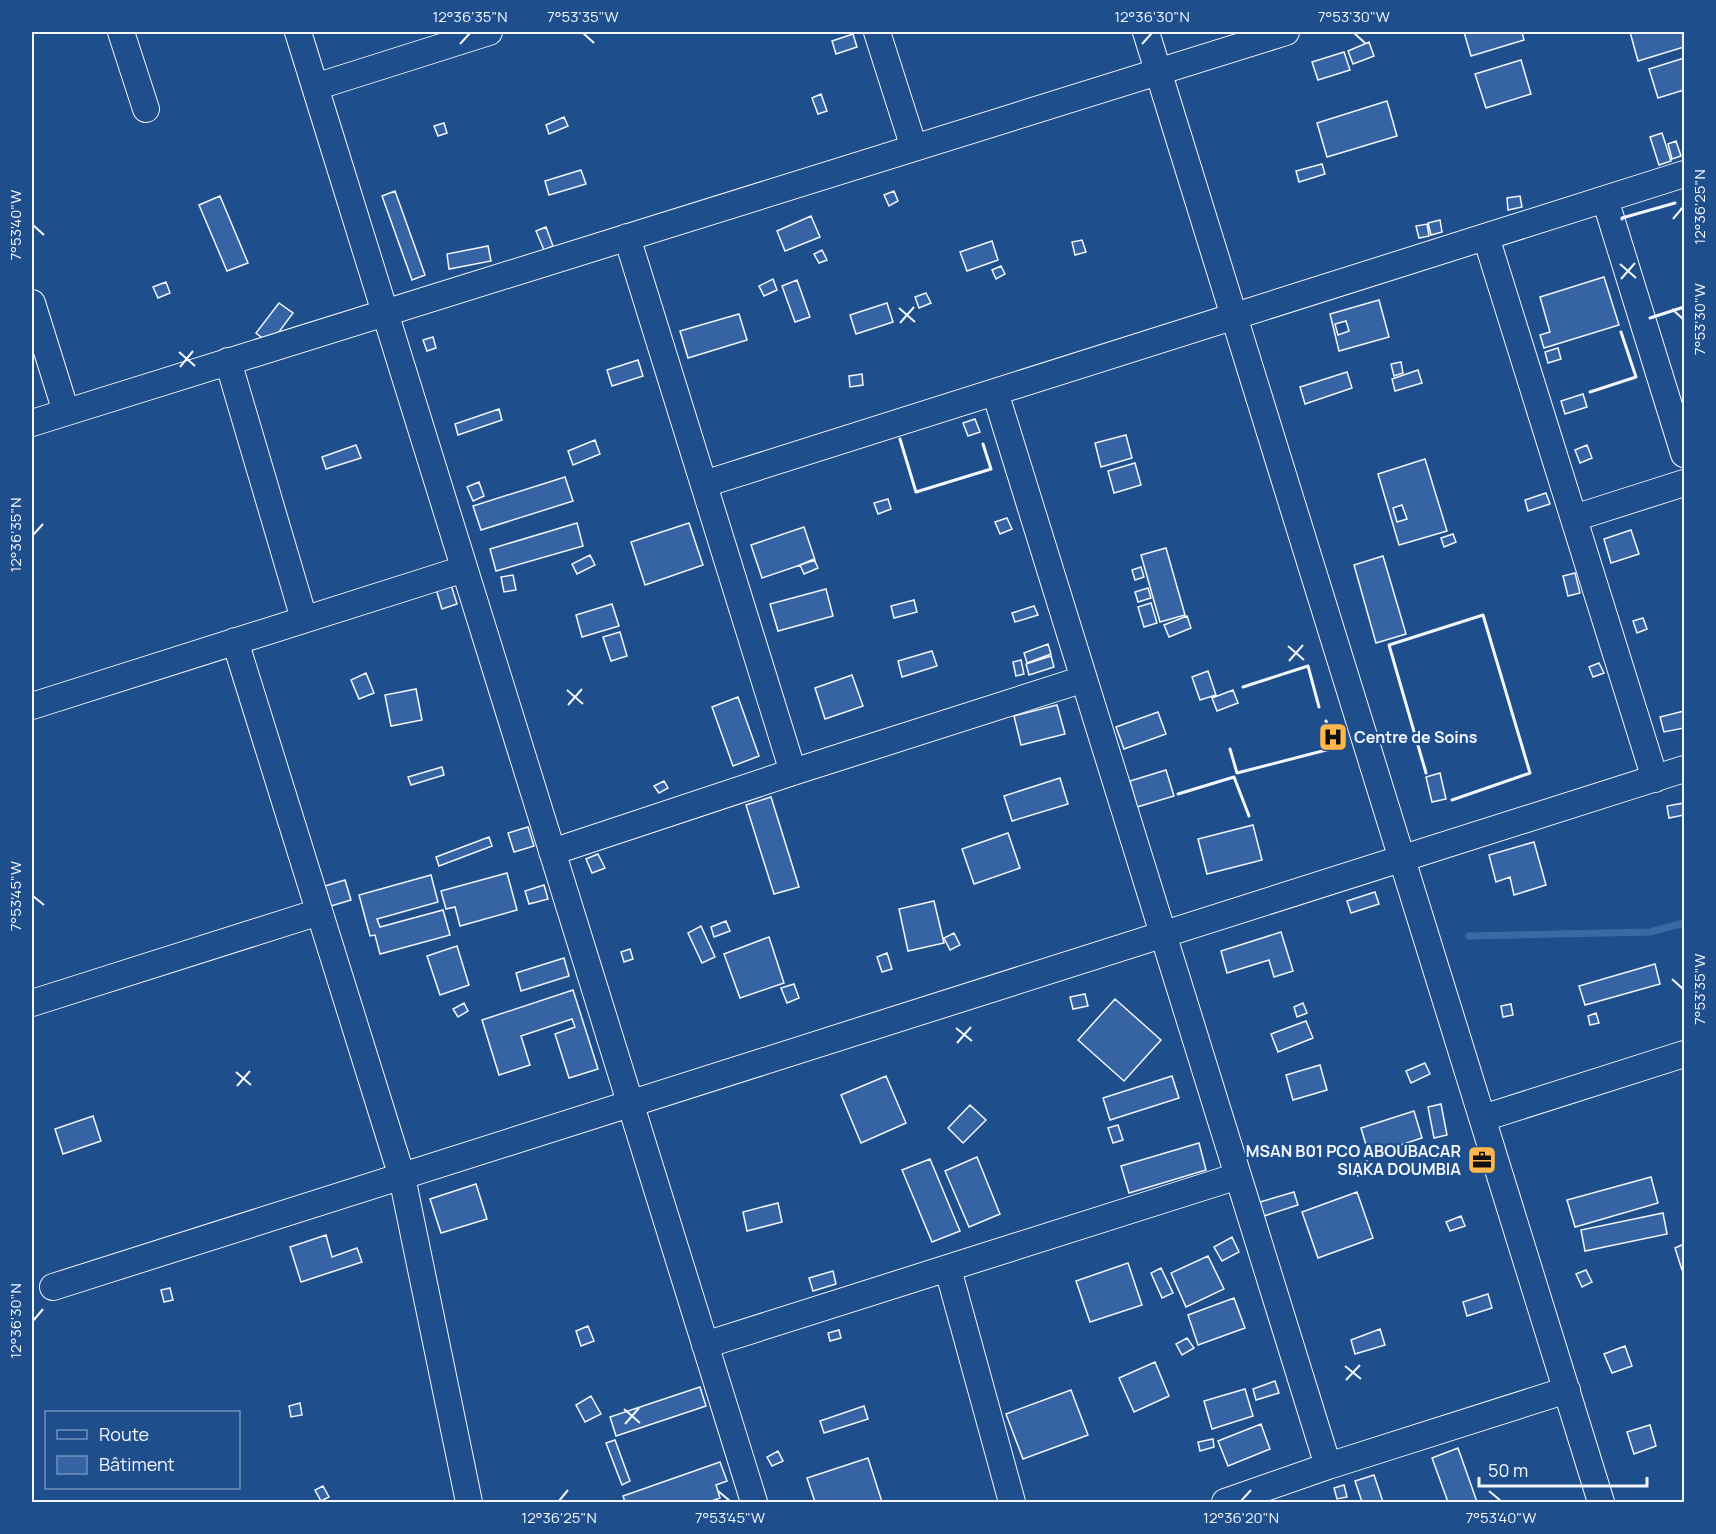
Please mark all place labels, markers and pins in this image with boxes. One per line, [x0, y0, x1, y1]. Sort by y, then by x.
hospital icon: Centre de Soins [1317, 721, 1349, 753]
place label: Centre de Soins [1354, 726, 1478, 748]
place label: MSAN B01 PCO ABOUBACAR SIAKA DOUMBIA [1246, 1140, 1461, 1180]
office icon: MSAN B01 PCO ABOUBACAR SIAKA DOUMBIA [1466, 1144, 1498, 1176]

